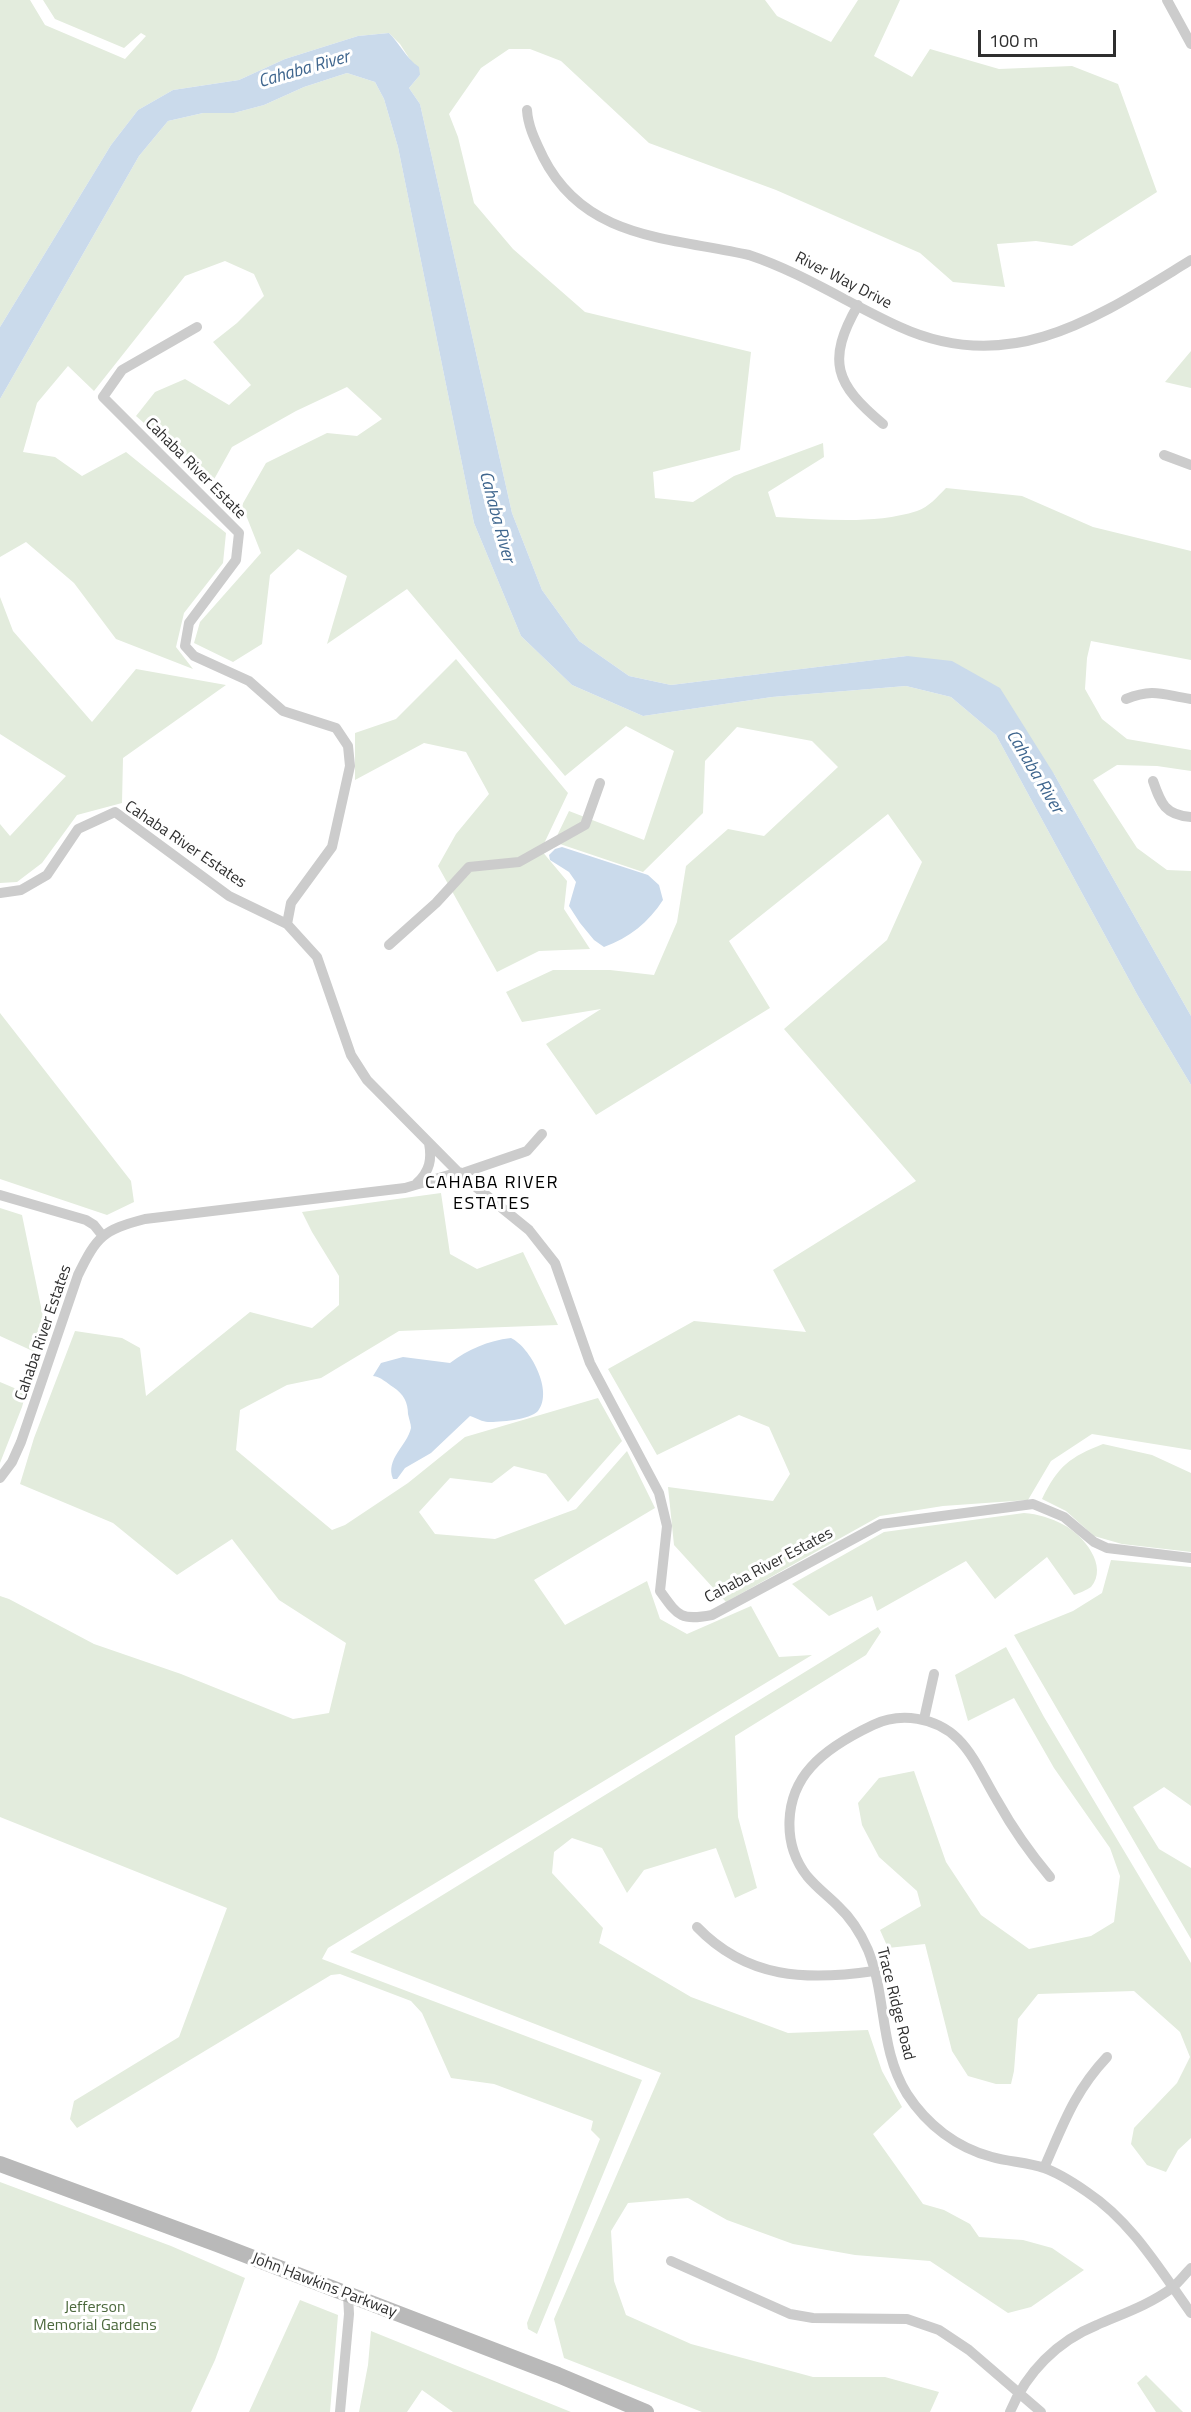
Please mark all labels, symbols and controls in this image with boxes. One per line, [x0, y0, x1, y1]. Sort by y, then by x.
scale bar [981, 18, 1119, 56]
text: 100 m [989, 27, 1038, 54]
water label: Cahaba River [256, 47, 352, 93]
street label: River Way Drive [791, 248, 895, 314]
street label: Cahaba River Estate [141, 415, 249, 523]
water label: Cahaba River [473, 469, 519, 565]
water label: Cahaba River [1001, 726, 1067, 818]
street label: Cahaba River Estates [121, 797, 249, 893]
district label: CAHABA RIVER ESTATES [425, 1173, 559, 1216]
street label: Cahaba River Estates [12, 1263, 76, 1403]
street label: Cahaba River Estates [702, 1524, 836, 1608]
street label: Trace Ridge Road [872, 1946, 918, 2062]
street label: John Hawkins Parkway [249, 2249, 399, 2323]
park label: Jefferson Memorial Gardens [33, 2298, 157, 2336]

